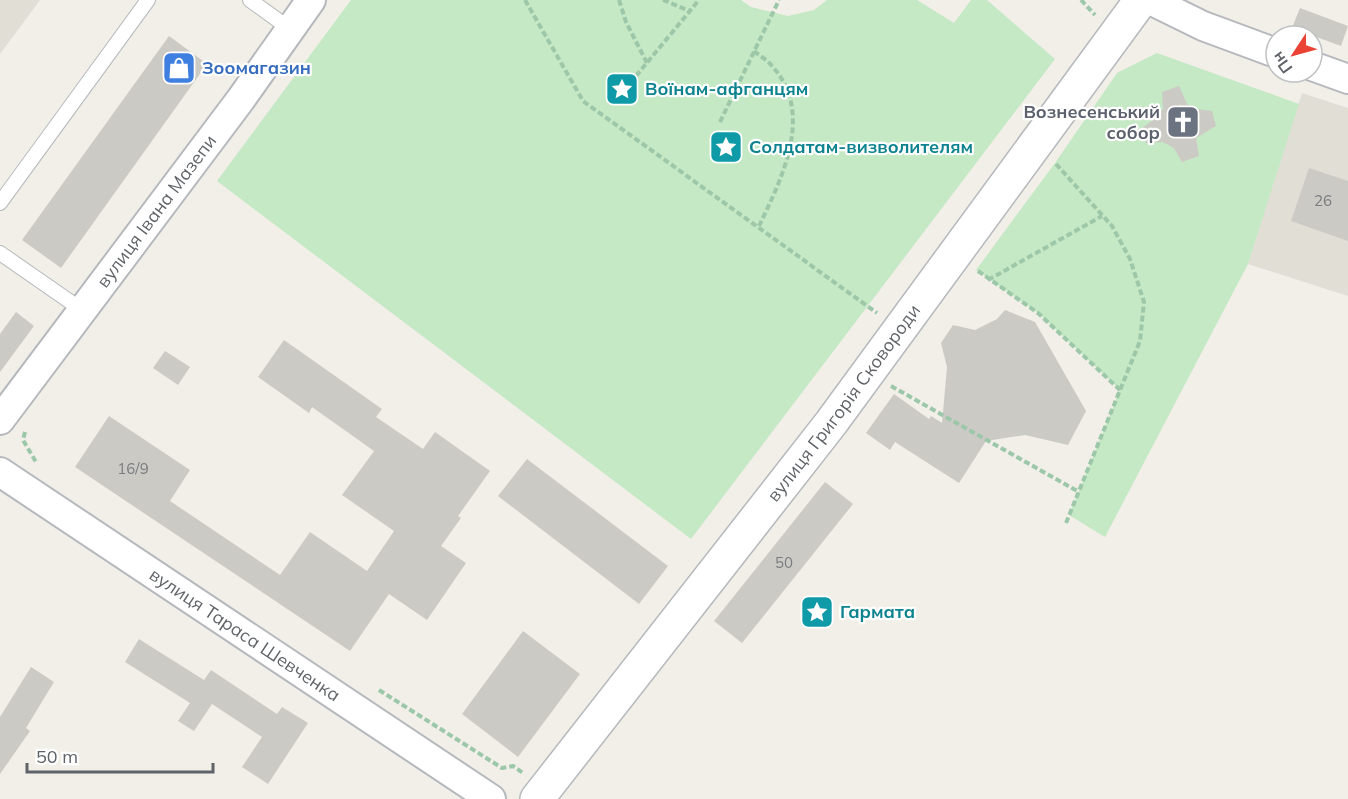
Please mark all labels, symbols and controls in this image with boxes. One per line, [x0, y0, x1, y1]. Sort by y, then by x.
north arrow [1264, 24, 1324, 84]
text: Пн [1267, 48, 1296, 78]
shop icon: Зоомагазин [161, 50, 197, 86]
place label: Зоомагазин [202, 56, 311, 79]
place icon: Воїнам-афганцям [604, 71, 640, 107]
place label: Воїнам-афганцям [645, 77, 808, 100]
place label: Вознесенський собор [1023, 100, 1160, 144]
church icon: Вознесенський собор [1165, 104, 1201, 140]
place icon: Солдатам-визволителям [708, 129, 744, 165]
street label: вулиця Івана Мазепи [91, 130, 221, 292]
place label: Солдатам-визволителям [749, 135, 973, 158]
house number: 26 [1314, 191, 1332, 210]
street label: вулиця Григорія Сковороди [762, 300, 925, 506]
house number: 16/9 [117, 459, 149, 478]
house number: 50 [775, 553, 793, 572]
street label: вулиця Тараса Шевченка [145, 563, 345, 706]
place icon: Гармата [799, 594, 835, 630]
place label: Гармата [840, 600, 915, 623]
scale bar [27, 736, 213, 774]
text: 50 m [36, 745, 78, 768]

